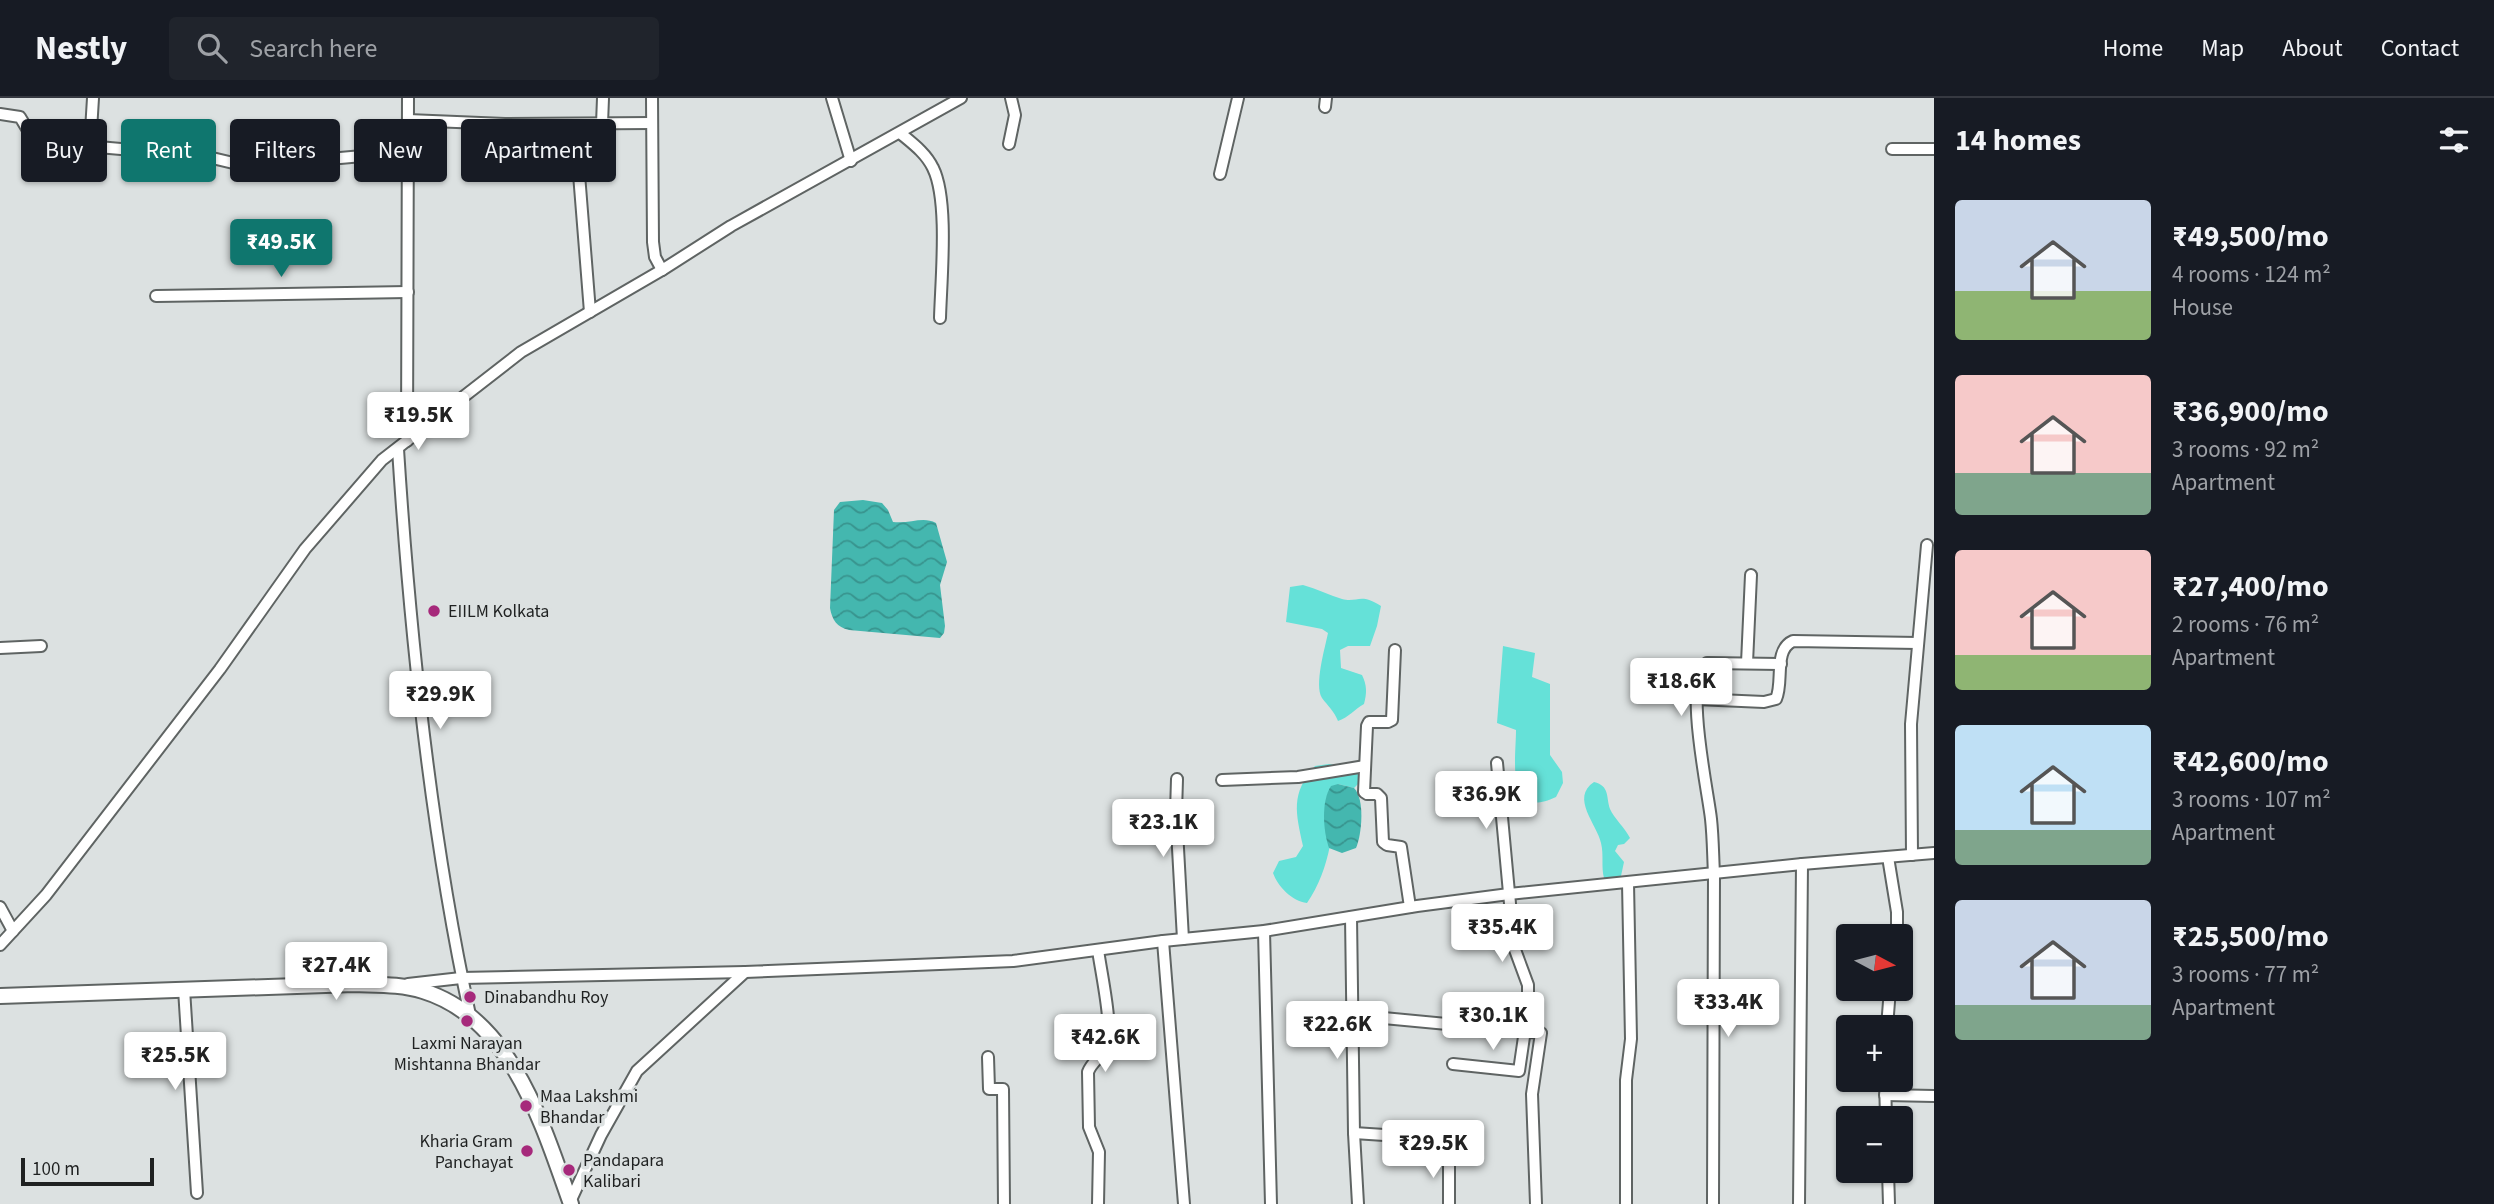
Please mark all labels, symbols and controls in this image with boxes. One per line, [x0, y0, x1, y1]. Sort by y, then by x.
search box [169, 17, 659, 80]
text: Nestly [35, 25, 127, 72]
icon: search [193, 29, 231, 67]
text: Search here [249, 30, 377, 67]
text: Home [2103, 31, 2163, 66]
text: Map [2201, 31, 2244, 66]
text: About [2282, 31, 2343, 66]
text: Contact [2381, 31, 2459, 66]
chip: Buy [21, 119, 107, 182]
chip: Rent [121, 119, 216, 182]
chip: Filters [230, 119, 340, 182]
chip: New [354, 119, 447, 182]
chip: Apartment [461, 119, 616, 182]
text: 14 homes [1955, 119, 2081, 162]
icon: filters [2435, 121, 2473, 159]
text: ₹49,500/mo [2172, 215, 2329, 258]
pin: ₹49.5K [224, 220, 338, 279]
text: ₹49.5K [246, 225, 316, 258]
icon: home [2011, 228, 2095, 312]
text: 4 rooms · 124 m² [2172, 258, 2331, 291]
text: House [2172, 291, 2233, 324]
text: ₹36,900/mo [2172, 390, 2329, 433]
pin: ₹19.5K [361, 392, 475, 452]
text: ₹19.5K [383, 398, 453, 431]
icon: home [2011, 403, 2095, 487]
text: 3 rooms · 92 m² [2172, 433, 2319, 466]
text: Apartment [2172, 466, 2275, 499]
text: ₹27,400/mo [2172, 565, 2329, 608]
icon: home [2011, 578, 2095, 662]
place label: EIILM Kolkata [448, 599, 549, 624]
marker: EIILM Kolkata [426, 603, 442, 619]
text: 2 rooms · 76 m² [2172, 608, 2319, 641]
text: Apartment [2172, 641, 2275, 674]
pin: ₹18.6K [1624, 658, 1738, 718]
text: ₹18.6K [1646, 664, 1716, 697]
pin: ₹29.9K [383, 672, 497, 731]
text: ₹29.9K [405, 677, 475, 710]
text: ₹42,600/mo [2172, 740, 2329, 783]
icon: home [2011, 753, 2095, 837]
pin: ₹36.9K [1429, 772, 1543, 831]
text: ₹36.9K [1451, 777, 1521, 810]
text: 3 rooms · 107 m² [2172, 783, 2331, 816]
pin: ₹23.1K [1106, 800, 1220, 859]
text: ₹23.1K [1128, 805, 1198, 838]
text: Apartment [2172, 816, 2275, 849]
pin: ₹35.4K [1445, 904, 1559, 964]
text: ₹35.4K [1467, 910, 1537, 943]
text: ₹25,500/mo [2172, 915, 2329, 958]
north arrow [1836, 924, 1913, 1001]
map controls [1836, 924, 1913, 1183]
icon: home [2011, 928, 2095, 1012]
pin: ₹27.4K [279, 942, 393, 1002]
text: ₹27.4K [301, 948, 371, 981]
text: 3 rooms · 77 m² [2172, 958, 2319, 991]
pin: ₹33.4K [1671, 979, 1785, 1039]
place label: Dinabandhu Roy [484, 985, 609, 1010]
text: ₹33.4K [1693, 985, 1763, 1018]
marker: Dinabandhu Roy [462, 989, 478, 1005]
text: Apartment [2172, 991, 2275, 1024]
pin: ₹30.1K [1436, 992, 1550, 1052]
text: ₹30.1K [1458, 998, 1528, 1031]
pin: ₹22.6K [1280, 1002, 1394, 1061]
text: ₹22.6K [1302, 1007, 1372, 1040]
marker: Laxmi Narayan Mishtanna Bhandar [459, 1013, 475, 1029]
pin: ₹42.6K [1048, 1014, 1162, 1074]
button: + [1836, 1015, 1913, 1092]
text: ₹42.6K [1070, 1020, 1140, 1053]
place label: Laxmi Narayan Mishtanna Bhandar [394, 1031, 541, 1077]
pin: ₹25.5K [118, 1032, 232, 1092]
text: ₹25.5K [140, 1038, 210, 1071]
place label: Maa Lakshmi Bhandar [540, 1084, 638, 1130]
marker: Maa Lakshmi Bhandar [518, 1098, 534, 1114]
button: − [1836, 1106, 1913, 1183]
pin: ₹29.5K [1376, 1121, 1490, 1180]
text: ₹29.5K [1398, 1126, 1468, 1159]
place label: Kharia Gram Panchayat [419, 1129, 513, 1175]
marker: Kharia Gram Panchayat [519, 1143, 535, 1159]
place label: Pandapara Kalibari [583, 1148, 664, 1194]
scale bar [21, 1155, 154, 1187]
text: 100 m [32, 1156, 80, 1183]
marker: Pandapara Kalibari [561, 1162, 577, 1178]

